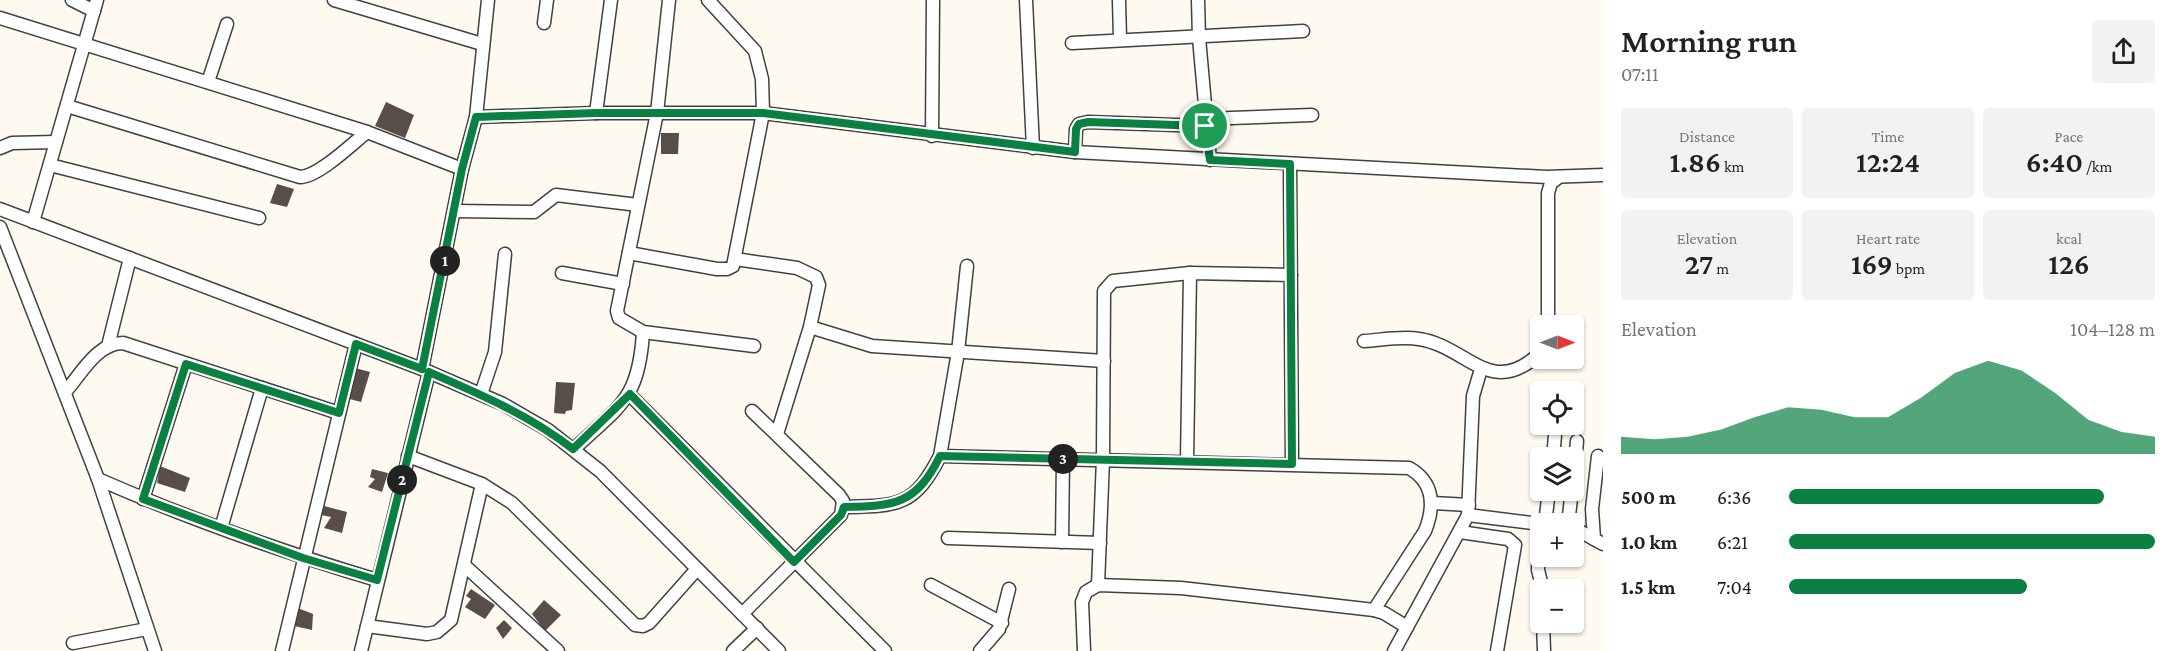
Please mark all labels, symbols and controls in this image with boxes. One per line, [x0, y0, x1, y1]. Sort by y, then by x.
button: share [2092, 20, 2155, 83]
text: Morning run [1621, 22, 1797, 59]
text: 07:11 [1621, 63, 1659, 85]
pin [1179, 100, 1230, 151]
icon: arrive [1188, 109, 1221, 142]
text: Distance [1679, 128, 1735, 145]
text: Time [1872, 128, 1904, 145]
text: Pace [2055, 128, 2083, 145]
text: 1.86 [1670, 145, 1721, 178]
text: 12:24 [1856, 145, 1920, 178]
text: 6:40 [2026, 145, 2083, 178]
text: km [1721, 158, 1744, 175]
text: /km [2083, 158, 2112, 175]
text: Elevation [1677, 230, 1737, 247]
text: Heart rate [1856, 230, 1920, 247]
text: kcal [2056, 230, 2082, 247]
pin: 1 [430, 246, 460, 276]
text: 27 [1685, 247, 1713, 280]
text: 169 [1851, 247, 1893, 280]
text: 126 [2048, 247, 2090, 280]
text: 1 [442, 252, 448, 269]
text: m [1713, 260, 1729, 277]
text: bpm [1893, 260, 1925, 277]
north arrow [1530, 315, 1584, 369]
map controls [1530, 315, 1584, 633]
text: Elevation [1621, 318, 1697, 340]
text: 104–128 m [2070, 318, 2155, 340]
button: locate [1530, 381, 1584, 435]
pin: 3 [1048, 444, 1078, 474]
button: layers [1530, 447, 1584, 501]
text: 3 [1059, 450, 1067, 467]
pin: 2 [387, 465, 417, 495]
text: 2 [398, 471, 406, 488]
text: 500 m [1621, 486, 1676, 508]
text: 6:36 [1717, 486, 1751, 508]
button: + [1530, 513, 1584, 567]
text: 1.0 km [1621, 531, 1677, 553]
text: 6:21 [1717, 531, 1748, 553]
text: 1.5 km [1621, 576, 1676, 598]
text: 7:04 [1717, 576, 1752, 598]
button: − [1530, 579, 1584, 633]

